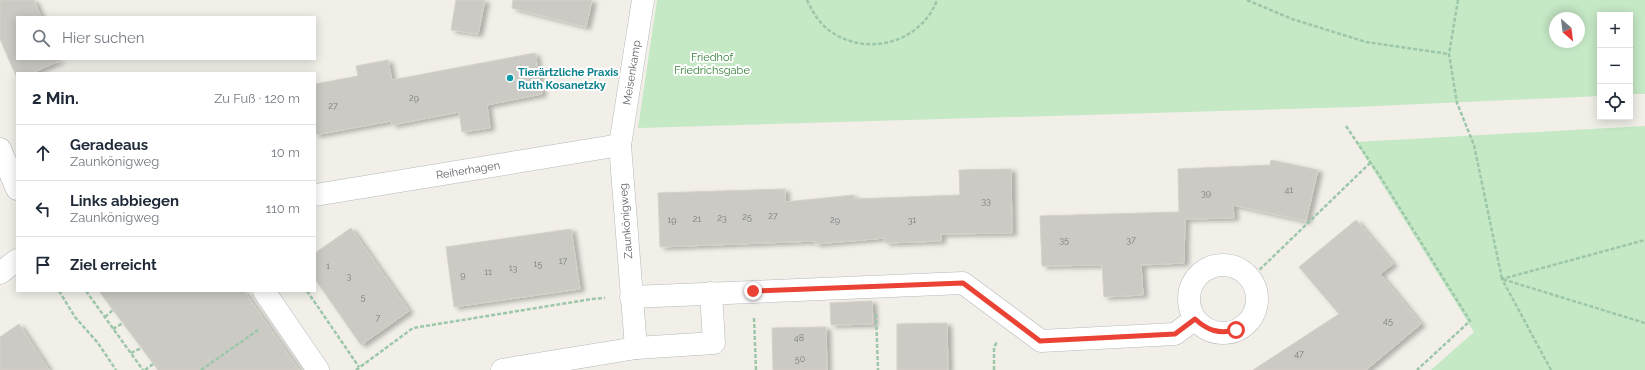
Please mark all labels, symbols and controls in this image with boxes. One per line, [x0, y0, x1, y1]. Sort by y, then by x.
north arrow [1549, 12, 1585, 48]
map controls [1597, 12, 1633, 120]
button: + [1597, 12, 1633, 48]
search box [16, 16, 316, 60]
icon: search [30, 27, 52, 49]
text: Hier suchen [62, 29, 145, 47]
street label: Meisenkamp [620, 39, 643, 106]
button: − [1597, 48, 1633, 84]
park label: Friedhof Friedrichsgabe [674, 51, 750, 77]
place label: Tierärtzliche Praxis Ruth Kosanetzky [518, 66, 619, 92]
marker: Tierärtzliche Praxis Ruth Kosanetzky [505, 73, 515, 83]
button: locate [1597, 84, 1633, 120]
text: 2 Min. [32, 88, 79, 108]
text: Zu Fuß · 120 m [214, 91, 300, 106]
house number: 29 [409, 93, 419, 103]
house number: 27 [328, 101, 338, 111]
text: Geradeaus [70, 136, 148, 154]
icon: ahead [32, 142, 54, 164]
text: 10 m [271, 145, 300, 160]
text: Zaunkönigweg [70, 154, 159, 169]
street label: Reiherhagen [435, 158, 501, 182]
street label: Zaunkönigweg [617, 183, 635, 259]
house number: 41 [1285, 185, 1294, 195]
house number: 39 [1201, 188, 1211, 198]
text: Links abbiegen [70, 192, 179, 210]
house number: 33 [981, 196, 991, 206]
icon: left [32, 198, 54, 220]
text: 110 m [266, 201, 300, 216]
text: Zaunkönigweg [70, 210, 159, 225]
house number: 27 [768, 211, 778, 221]
house number: 25 [742, 212, 752, 222]
house number: 23 [717, 213, 727, 223]
house number: 21 [693, 214, 701, 224]
house number: 19 [667, 215, 677, 225]
house number: 29 [830, 215, 840, 225]
house number: 31 [908, 215, 916, 225]
house number: 35 [1059, 235, 1069, 245]
house number: 37 [1126, 235, 1136, 245]
icon: arrive [32, 254, 54, 276]
text: Ziel erreicht [70, 256, 157, 274]
house number: 17 [559, 256, 567, 266]
house number: 15 [534, 259, 542, 269]
house number: 1 [326, 261, 330, 271]
house number: 13 [509, 263, 518, 273]
house number: 11 [484, 267, 492, 277]
house number: 9 [460, 270, 466, 280]
house number: 3 [347, 271, 352, 281]
route end [744, 282, 762, 300]
house number: 5 [361, 292, 366, 302]
house number: 7 [376, 313, 381, 323]
house number: 45 [1383, 316, 1393, 326]
route start [1227, 321, 1245, 339]
house number: 48 [794, 333, 804, 343]
house number: 47 [1294, 349, 1304, 359]
house number: 50 [795, 354, 806, 364]

